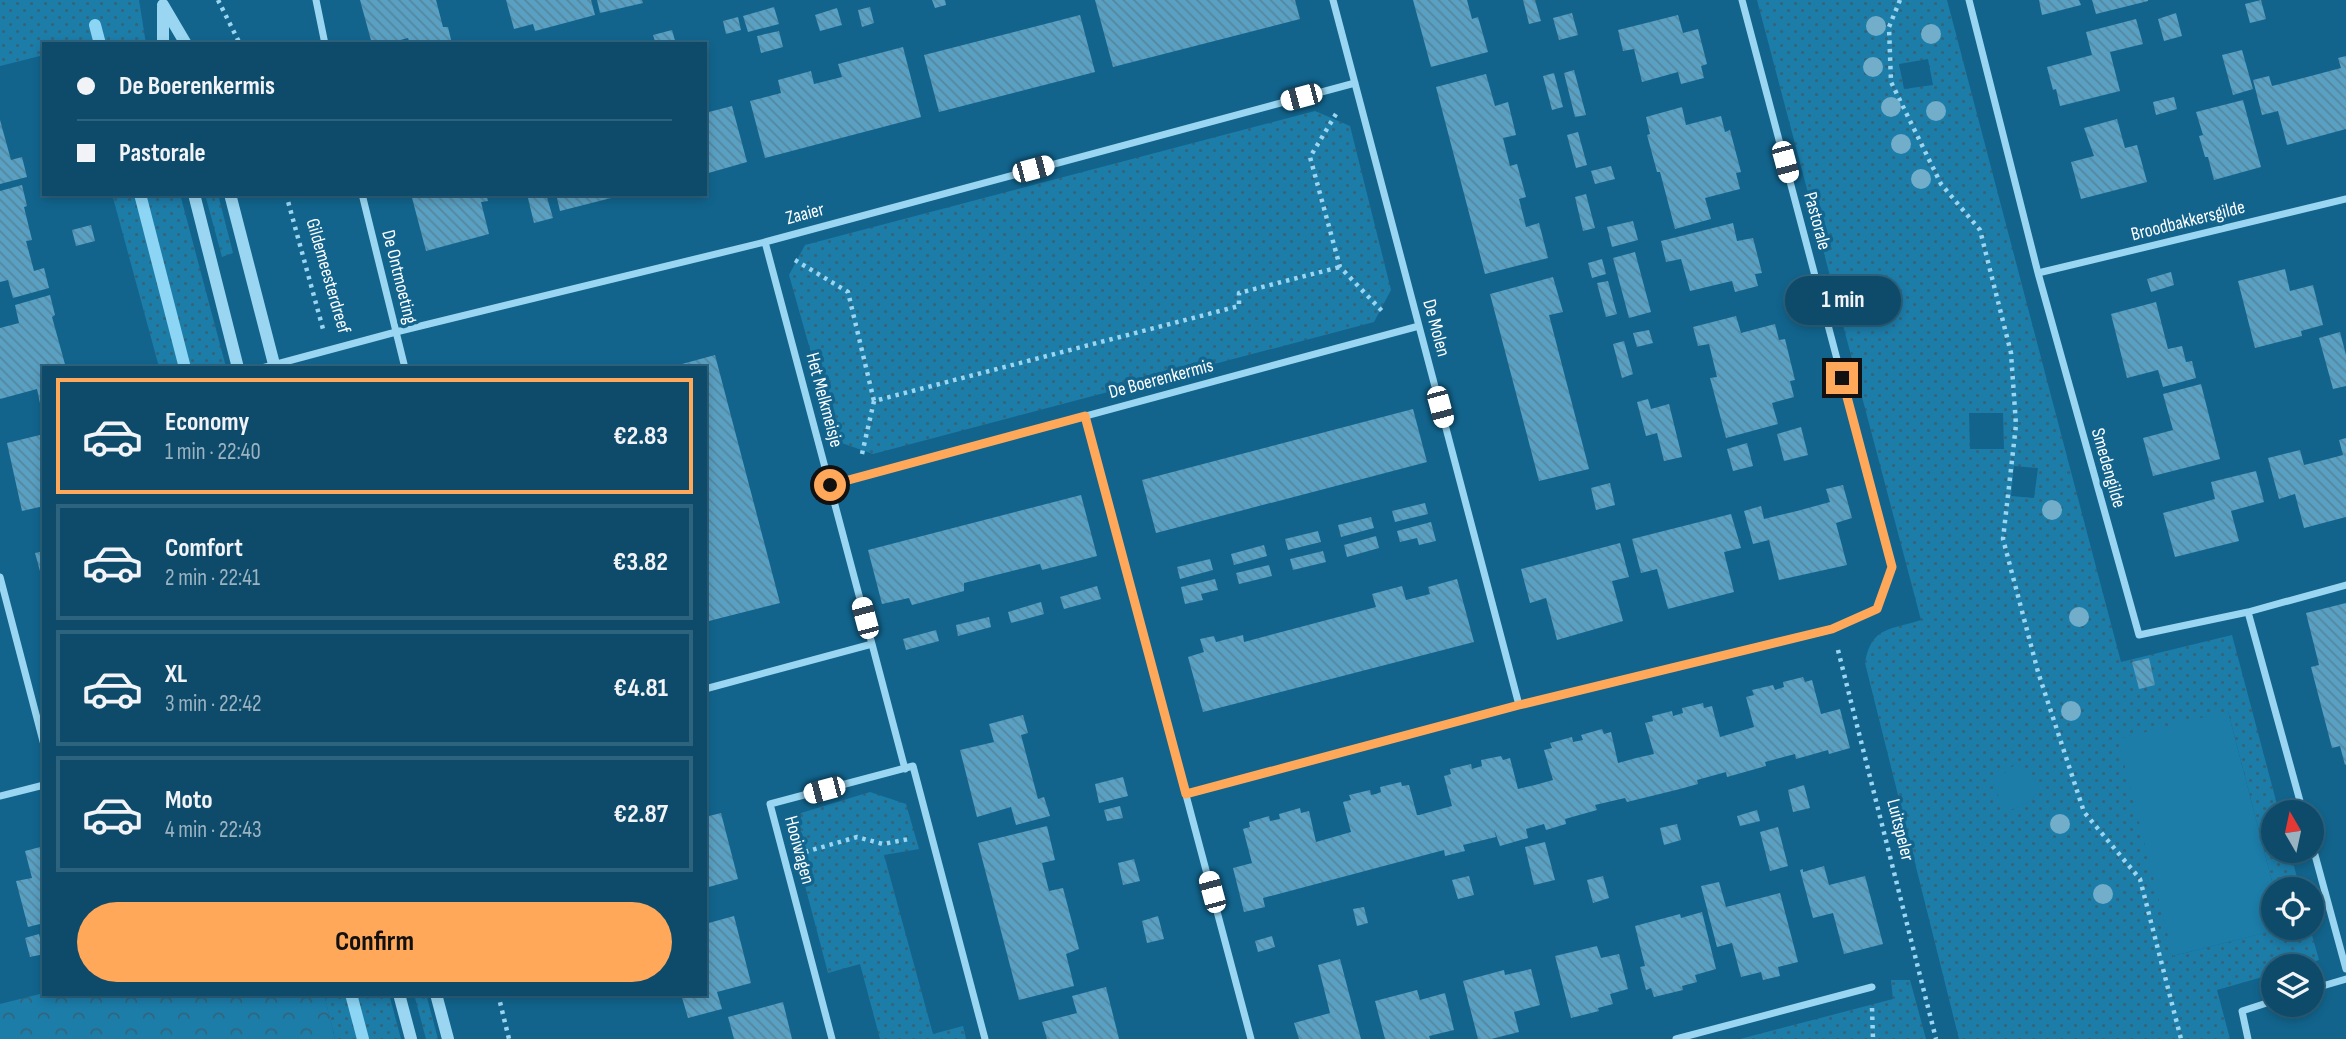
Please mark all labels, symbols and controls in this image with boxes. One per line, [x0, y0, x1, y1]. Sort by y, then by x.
text: De Boerenkermis [119, 71, 275, 102]
car [1278, 81, 1325, 113]
text: Pastorale [119, 138, 206, 169]
car [1770, 139, 1801, 185]
car [1010, 153, 1057, 185]
street label: Pastorale [1798, 189, 1836, 253]
street label: Broodbakkersgilde [2129, 196, 2247, 246]
street label: Zaaier [783, 198, 827, 230]
street label: Gildemeesterdreef [301, 216, 356, 337]
street label: De Ontmoeting [376, 228, 422, 327]
callout: 1 min [1784, 276, 1900, 326]
text: 1 min [1822, 286, 1864, 314]
street label: De Molen [1417, 297, 1455, 359]
street label: Het Melkmeisje [800, 350, 848, 450]
street label: De Boerenkermis [1106, 354, 1216, 404]
route end [1826, 362, 1858, 394]
car [1425, 384, 1456, 430]
icon: car [81, 405, 144, 468]
text: Economy [165, 407, 249, 438]
text: €2.83 [613, 421, 668, 452]
street label: Smedengilde [2086, 425, 2130, 511]
text: 1 min · 22:40 [165, 438, 261, 466]
route start [814, 469, 846, 501]
icon: car [81, 531, 144, 594]
text: Comfort [165, 533, 243, 564]
text: €3.82 [613, 547, 668, 578]
text: 2 min · 22:41 [165, 564, 260, 592]
car [850, 595, 881, 641]
icon: car [81, 657, 144, 720]
text: XL [165, 659, 187, 690]
text: €4.81 [614, 673, 668, 704]
text: 3 min · 22:42 [165, 690, 262, 718]
car [801, 774, 848, 806]
icon: car [81, 783, 144, 846]
text: Moto [165, 785, 213, 816]
street label: Luitspeler [1881, 797, 1919, 864]
text: €2.87 [614, 799, 668, 830]
north arrow [2261, 800, 2324, 863]
map controls [2261, 800, 2324, 1017]
street label: Hooiwagen [779, 813, 819, 887]
text: 4 min · 22:43 [165, 816, 262, 844]
car [1197, 869, 1228, 915]
button: locate [2261, 877, 2324, 940]
button: Confirm [77, 902, 672, 982]
button: layers [2261, 954, 2324, 1017]

